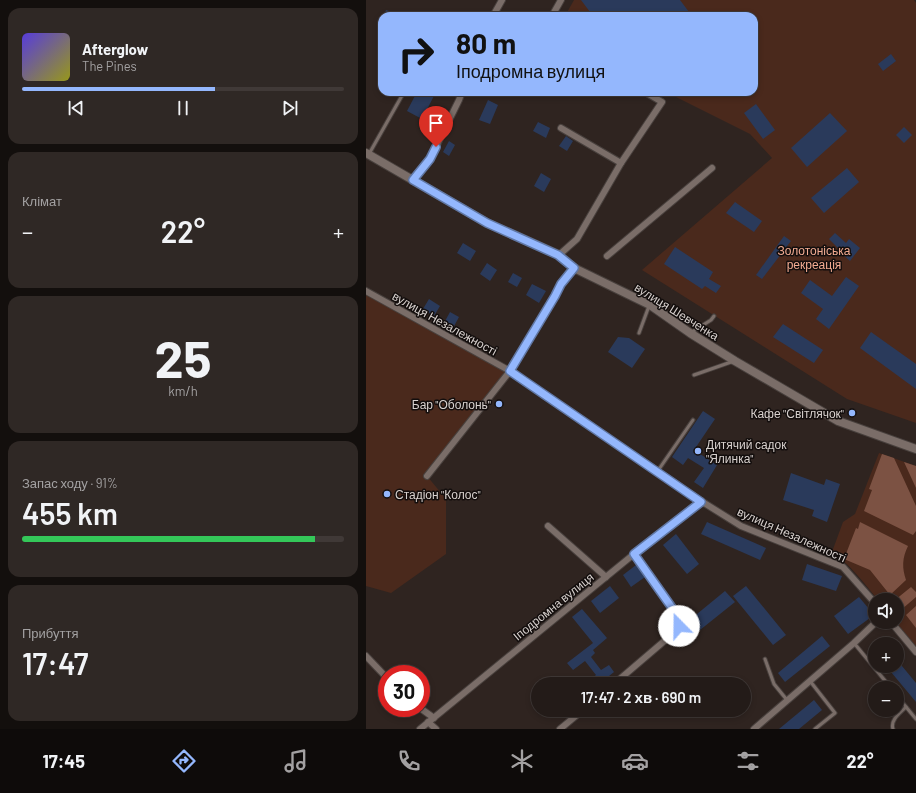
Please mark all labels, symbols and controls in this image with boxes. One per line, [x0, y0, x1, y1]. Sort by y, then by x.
text: 80 m [456, 26, 516, 60]
icon: right [390, 28, 442, 80]
text: Afterglow [82, 40, 148, 58]
text: The Pines [82, 58, 137, 74]
text: Іподромна вулиця [456, 60, 605, 82]
icon: previous [65, 97, 87, 119]
icon: pause [172, 97, 194, 119]
icon: next [279, 97, 301, 119]
pin [419, 106, 453, 147]
icon: arrive [425, 112, 447, 134]
text: Клімат [22, 193, 62, 209]
text: 22° [161, 213, 205, 249]
text: − [22, 218, 33, 244]
text: + [333, 218, 344, 244]
park label: Золотоніська рекреація [778, 243, 851, 272]
street label: вулиця Шевченка [632, 279, 722, 344]
street label: вулиця Незалежності [390, 288, 500, 359]
text: 25 [154, 326, 212, 388]
text: km/h [168, 383, 198, 399]
place label: Бар "Оболонь" [412, 397, 491, 412]
marker: Бар "Оболонь" [494, 399, 504, 409]
place label: Кафе "Світлячок" [750, 406, 844, 421]
marker: Кафе "Світлячок" [847, 408, 857, 418]
place label: Дитячий садок "Ялинка" [706, 437, 787, 465]
marker: Дитячий садок "Ялинка" [693, 446, 703, 456]
text: Запас ходу · 91% [22, 475, 118, 491]
place label: Стадіон "Колос" [395, 487, 481, 502]
marker: Стадіон "Колос" [382, 489, 392, 499]
text: 455 km [22, 495, 118, 531]
street label: вулиця Незалежності [735, 504, 849, 565]
street label: Іподромна вулиця [510, 569, 597, 644]
map controls [868, 593, 904, 717]
button: sound [868, 593, 904, 629]
position arrow [658, 605, 700, 647]
text: Прибуття [22, 625, 78, 641]
button: + [868, 637, 904, 673]
text: 17:47 [22, 645, 88, 681]
speed limit sign: 30 [378, 665, 430, 717]
button: − [868, 681, 904, 717]
text: 17:47 · 2 хв · 690 m [581, 688, 701, 706]
icon: directions [170, 747, 198, 775]
icon: music [282, 747, 310, 775]
icon: phone [395, 747, 423, 775]
icon: climate [508, 747, 536, 775]
icon: car [621, 747, 649, 775]
icon: filters [734, 747, 762, 775]
text: 17:45 [42, 750, 85, 772]
text: 22° [847, 750, 873, 772]

